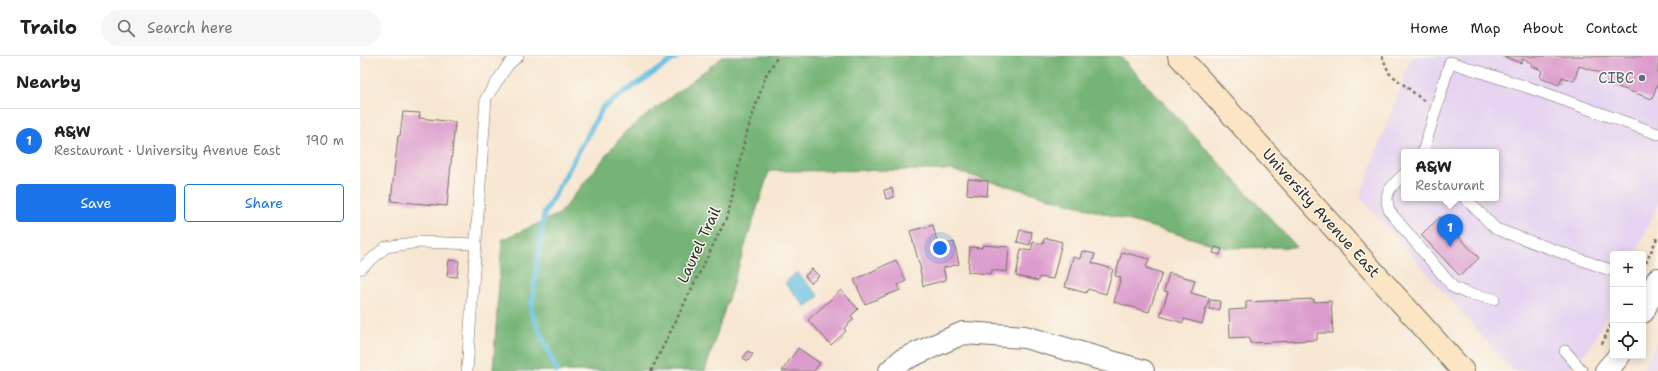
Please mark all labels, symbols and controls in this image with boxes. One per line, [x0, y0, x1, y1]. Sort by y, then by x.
search box [101, 10, 381, 46]
text: Trailo [20, 15, 77, 40]
icon: search [115, 17, 137, 39]
text: Search here [147, 18, 233, 38]
text: Home [1410, 19, 1449, 37]
text: Map [1471, 19, 1501, 37]
text: About [1523, 19, 1564, 37]
text: Contact [1586, 19, 1638, 37]
place label: CIBC [1598, 68, 1634, 88]
text: Nearby [16, 71, 81, 93]
marker: CIBC [1637, 73, 1647, 83]
text: A&W [54, 122, 91, 142]
text: 1 [26, 132, 32, 149]
text: 190 m [305, 132, 344, 149]
text: Restaurant · University Avenue East [54, 142, 281, 159]
street label: University Avenue East [1258, 144, 1384, 282]
popup [1401, 149, 1499, 201]
text: A&W [1415, 157, 1452, 177]
text: Restaurant [1415, 177, 1485, 194]
button: Save [16, 184, 176, 222]
button: Share [184, 184, 344, 222]
street label: Laurel Trail [673, 203, 726, 286]
pin: 1 [1437, 214, 1463, 247]
your location [930, 238, 950, 258]
map controls [1610, 251, 1646, 359]
button: + [1610, 251, 1646, 287]
button: − [1610, 287, 1646, 323]
button: locate [1610, 323, 1646, 359]

